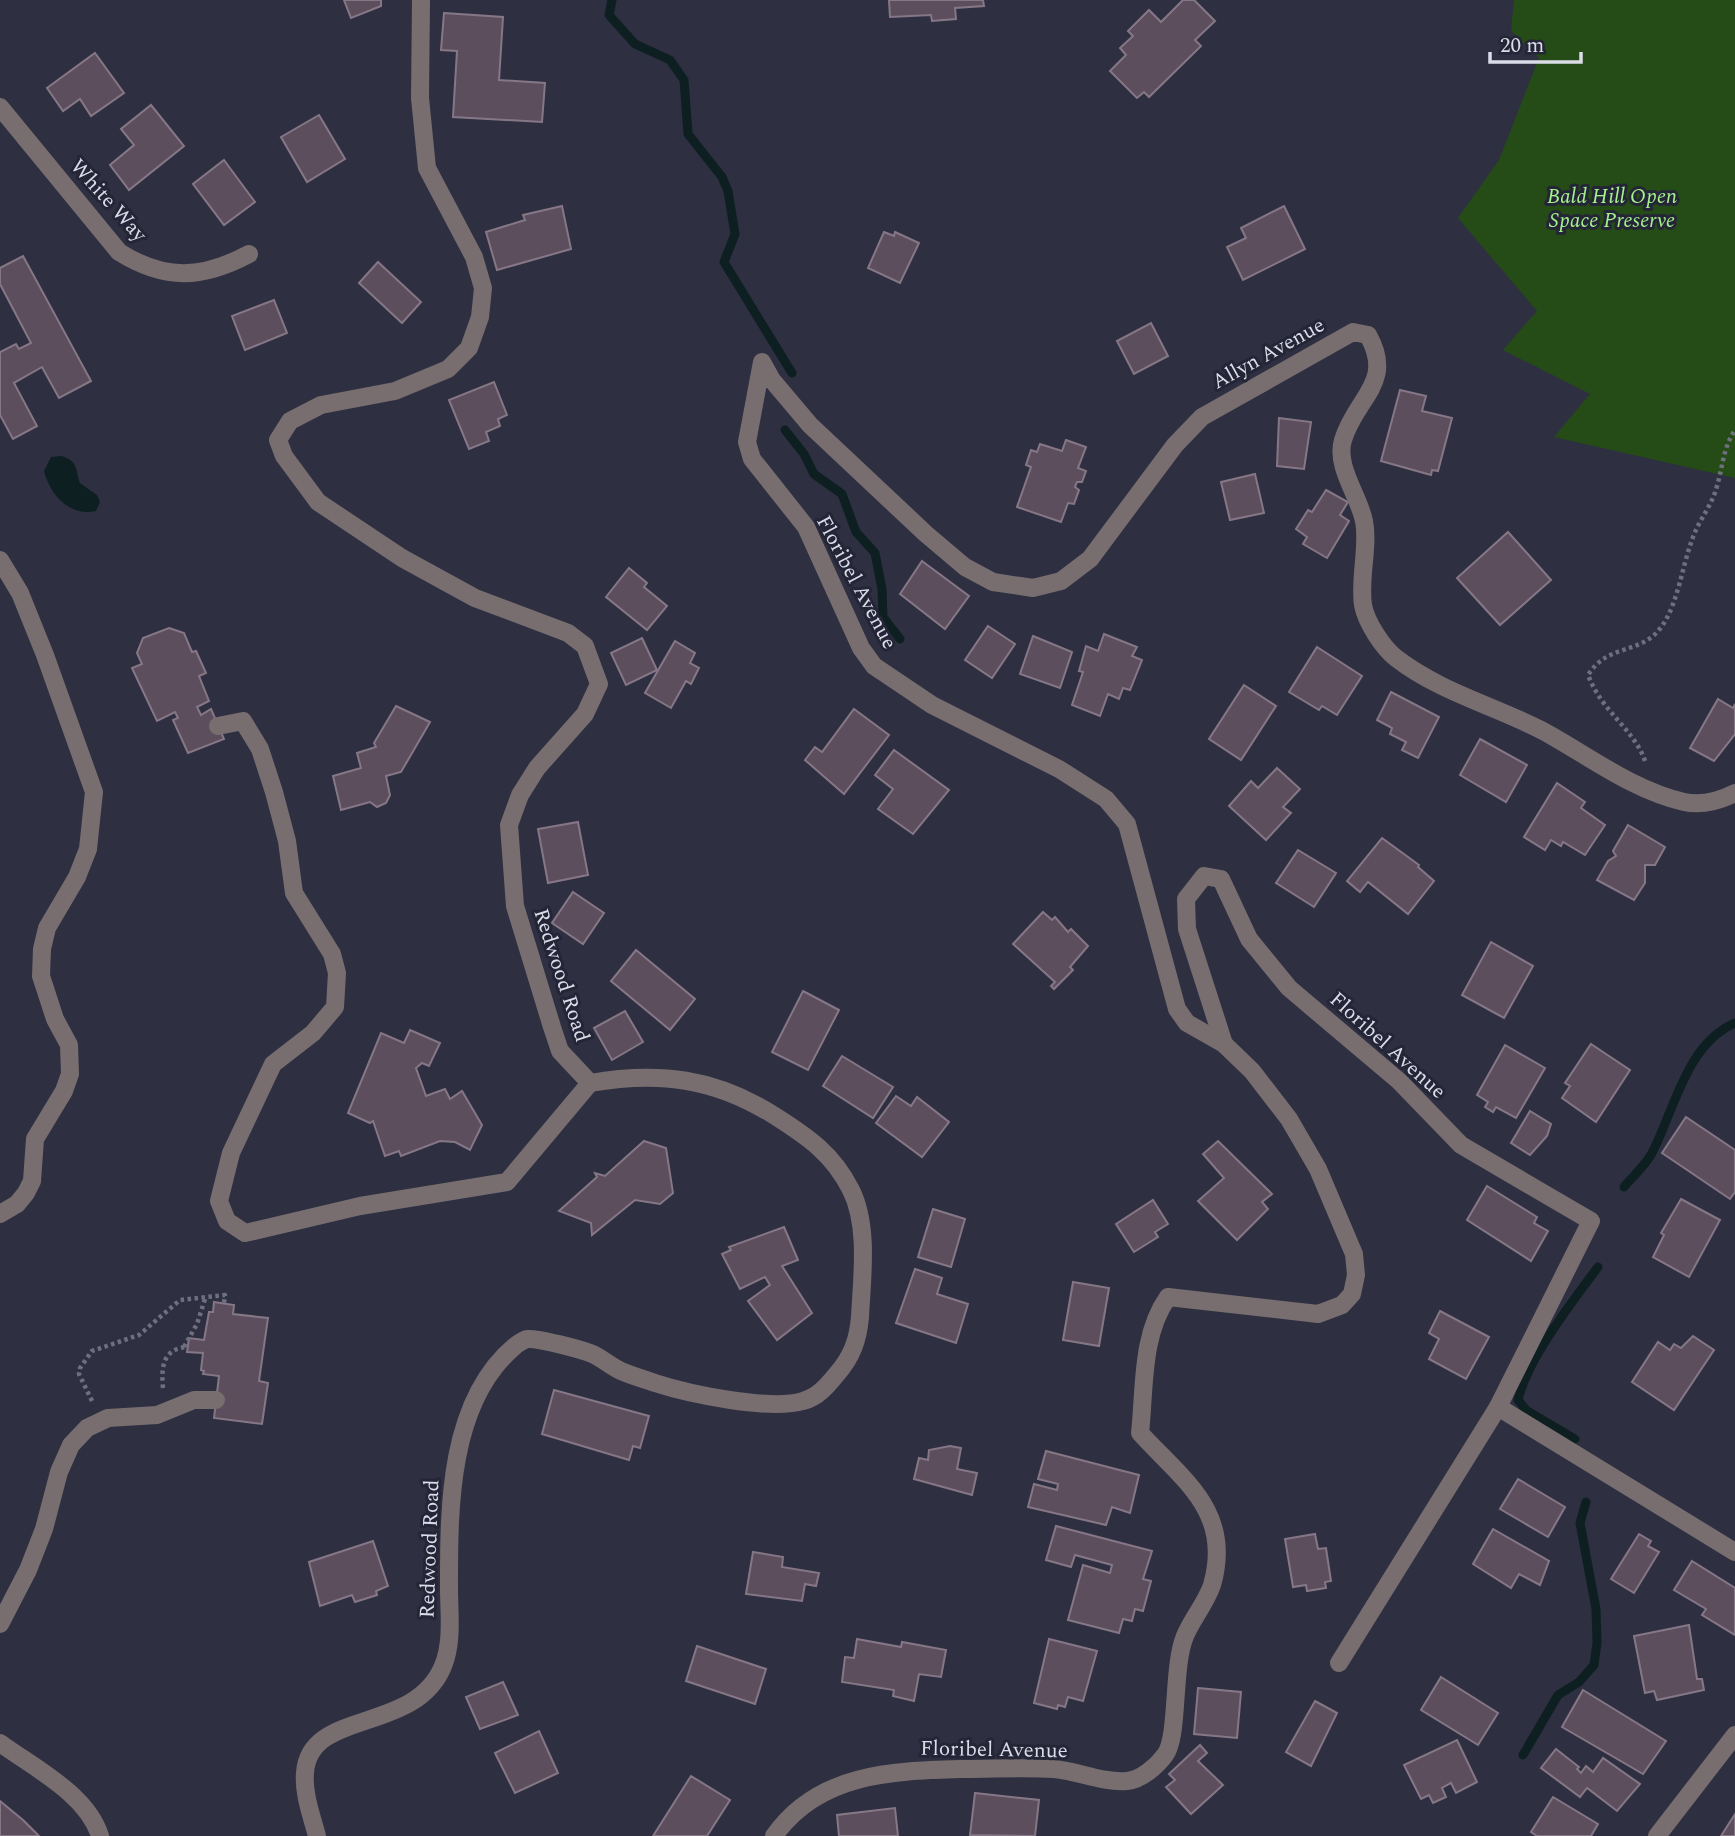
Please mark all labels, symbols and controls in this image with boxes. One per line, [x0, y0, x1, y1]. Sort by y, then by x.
scale bar [1490, 21, 1581, 65]
text: 20 m [1500, 30, 1544, 62]
street label: White Way [62, 152, 155, 250]
park label: Bald Hill Open Space Preserve [1547, 181, 1677, 237]
street label: Allyn Avenue [1206, 310, 1331, 398]
street label: Floribel Avenue [807, 510, 905, 655]
street label: Redwood Road [524, 904, 598, 1046]
street label: Floribel Avenue [1322, 984, 1453, 1107]
street label: Redwood Road [412, 1479, 448, 1619]
street label: Floribel Avenue [920, 1733, 1068, 1767]

